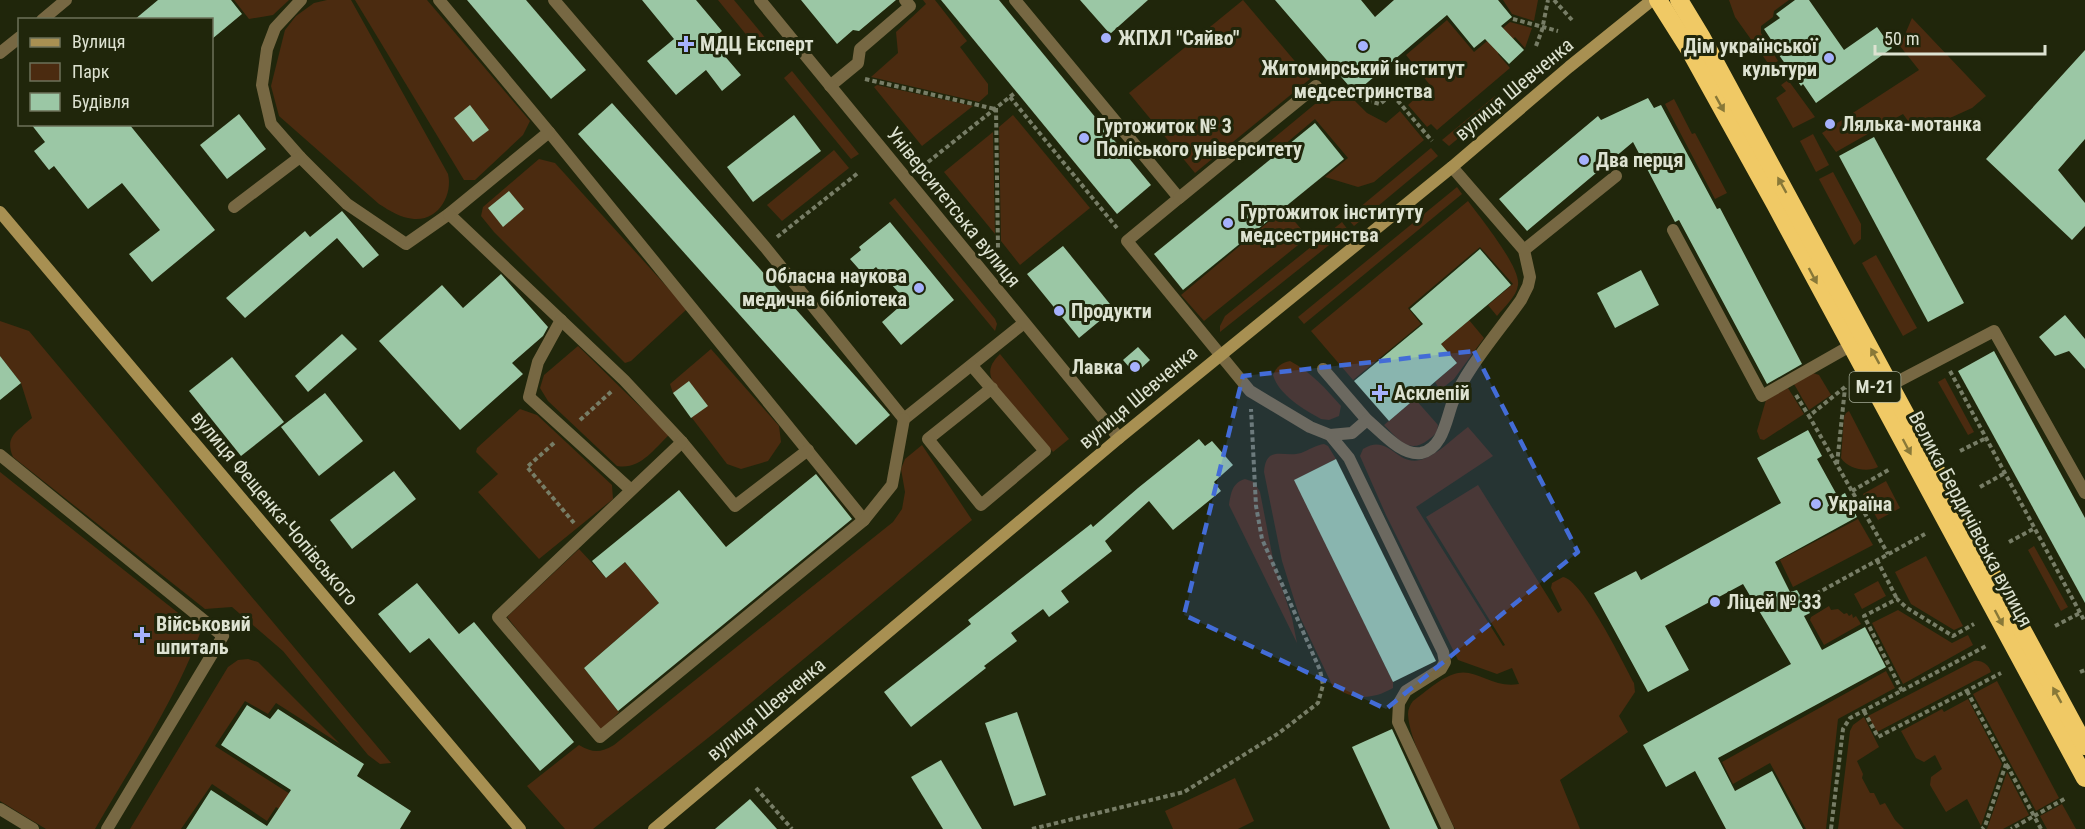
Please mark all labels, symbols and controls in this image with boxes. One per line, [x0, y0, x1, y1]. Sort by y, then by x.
legend [18, 18, 213, 126]
scale bar [1875, 18, 2044, 56]
place label: ЖПХЛ "Сяйво" [1118, 26, 1239, 50]
text: 50 m [1884, 28, 1919, 49]
text: Вулиця [72, 31, 126, 52]
marker: ЖПХЛ "Сяйво" [1099, 31, 1113, 45]
place label: МДЦ Експерт [700, 32, 814, 56]
street label: вулиця Шевченка [1450, 32, 1578, 146]
place label: Дім української культури [1684, 34, 1819, 81]
marker: МДЦ Експерт [677, 35, 695, 53]
marker: Житомирський інститут медсестринства [1356, 39, 1370, 53]
marker: Дім української культури [1822, 51, 1836, 65]
place label: Житомирський інститут медсестринства [1261, 56, 1465, 103]
text: Парк [72, 61, 110, 82]
text: Будівля [72, 91, 130, 112]
one-way arrow [1715, 96, 1725, 113]
place label: Лялька-мотанка [1842, 112, 1982, 136]
place label: Гуртожиток № 3 Поліського університету [1096, 114, 1302, 161]
marker: Лялька-мотанка [1823, 117, 1837, 131]
street label: Університетська вулиця [882, 122, 1026, 292]
marker: Гуртожиток № 3 Поліського університету [1077, 131, 1091, 145]
place label: Два перця [1596, 148, 1684, 172]
marker: Два перця [1577, 153, 1591, 167]
one-way arrow [1777, 177, 1787, 194]
place label: Гуртожиток інституту медсестринства [1240, 200, 1423, 247]
marker: Гуртожиток інституту медсестринства [1221, 216, 1235, 230]
place label: Обласна наукова медична бібліотека [742, 264, 907, 311]
one-way arrow [1808, 267, 1818, 284]
marker: Обласна наукова медична бібліотека [912, 281, 926, 295]
place label: Продукти [1071, 299, 1152, 323]
marker: Продукти [1052, 304, 1066, 318]
street label: вулиця Шевченка [1074, 340, 1202, 454]
one-way arrow [1870, 348, 1880, 365]
place label: Лавка [1072, 355, 1123, 379]
marker: Лавка [1128, 360, 1142, 374]
road number: М-21 [1850, 372, 1900, 402]
place label: Асклепій [1394, 381, 1470, 405]
marker: Асклепій [1371, 384, 1389, 402]
street label: вулиця Фещенка-Чопівського [187, 406, 363, 610]
street label: Велика Бердичівська вулиця [1904, 407, 2038, 631]
one-way arrow [1902, 438, 1912, 455]
place label: Україна [1828, 492, 1892, 516]
marker: Україна [1809, 497, 1823, 511]
place label: Ліцей № 33 [1727, 590, 1822, 614]
marker: Ліцей № 33 [1708, 595, 1722, 609]
one-way arrow [1994, 610, 2004, 627]
place label: Військовий шпиталь [156, 612, 251, 659]
marker: Військовий шпиталь [133, 626, 151, 644]
street label: вулиця Шевченка [702, 652, 830, 766]
one-way arrow [2052, 686, 2062, 703]

